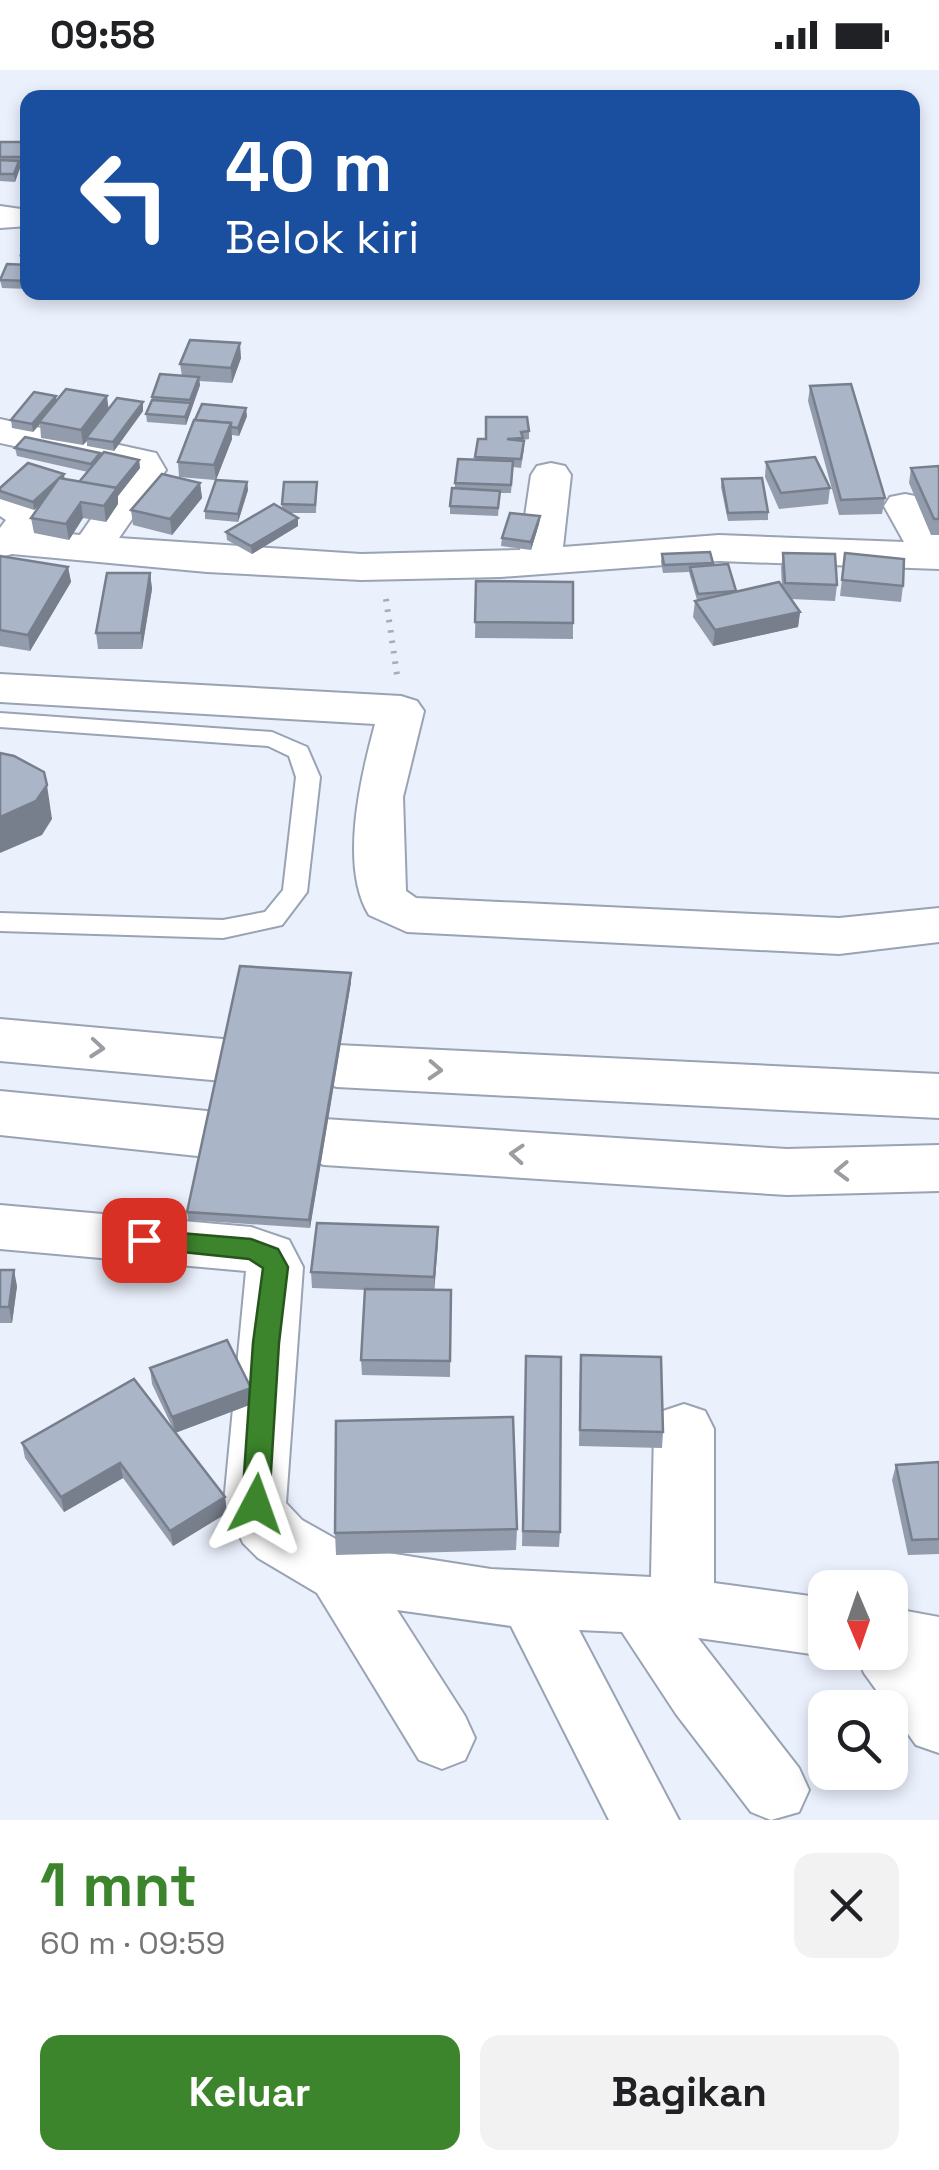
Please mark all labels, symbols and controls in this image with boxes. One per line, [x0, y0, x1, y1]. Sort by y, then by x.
text: 09:58 [50, 11, 155, 59]
text: 40 m [225, 122, 392, 211]
icon: left [60, 130, 190, 260]
text: Belok kiri [225, 209, 419, 266]
one-way arrow [90, 1037, 106, 1059]
one-way arrow [427, 1059, 443, 1080]
one-way arrow [509, 1144, 525, 1166]
one-way arrow [833, 1160, 849, 1181]
pin [102, 1198, 187, 1283]
icon: arrive [117, 1213, 172, 1268]
position arrow [204, 1452, 308, 1556]
north arrow [808, 1570, 908, 1670]
map controls [808, 1570, 908, 1790]
button: search [808, 1690, 908, 1790]
text: 1 mnt [40, 1847, 197, 1924]
button: close [794, 1853, 899, 1958]
text: 60 m · 09:59 [40, 1923, 225, 1963]
button: Keluar [40, 2035, 460, 2150]
button: Bagikan [480, 2035, 899, 2150]

